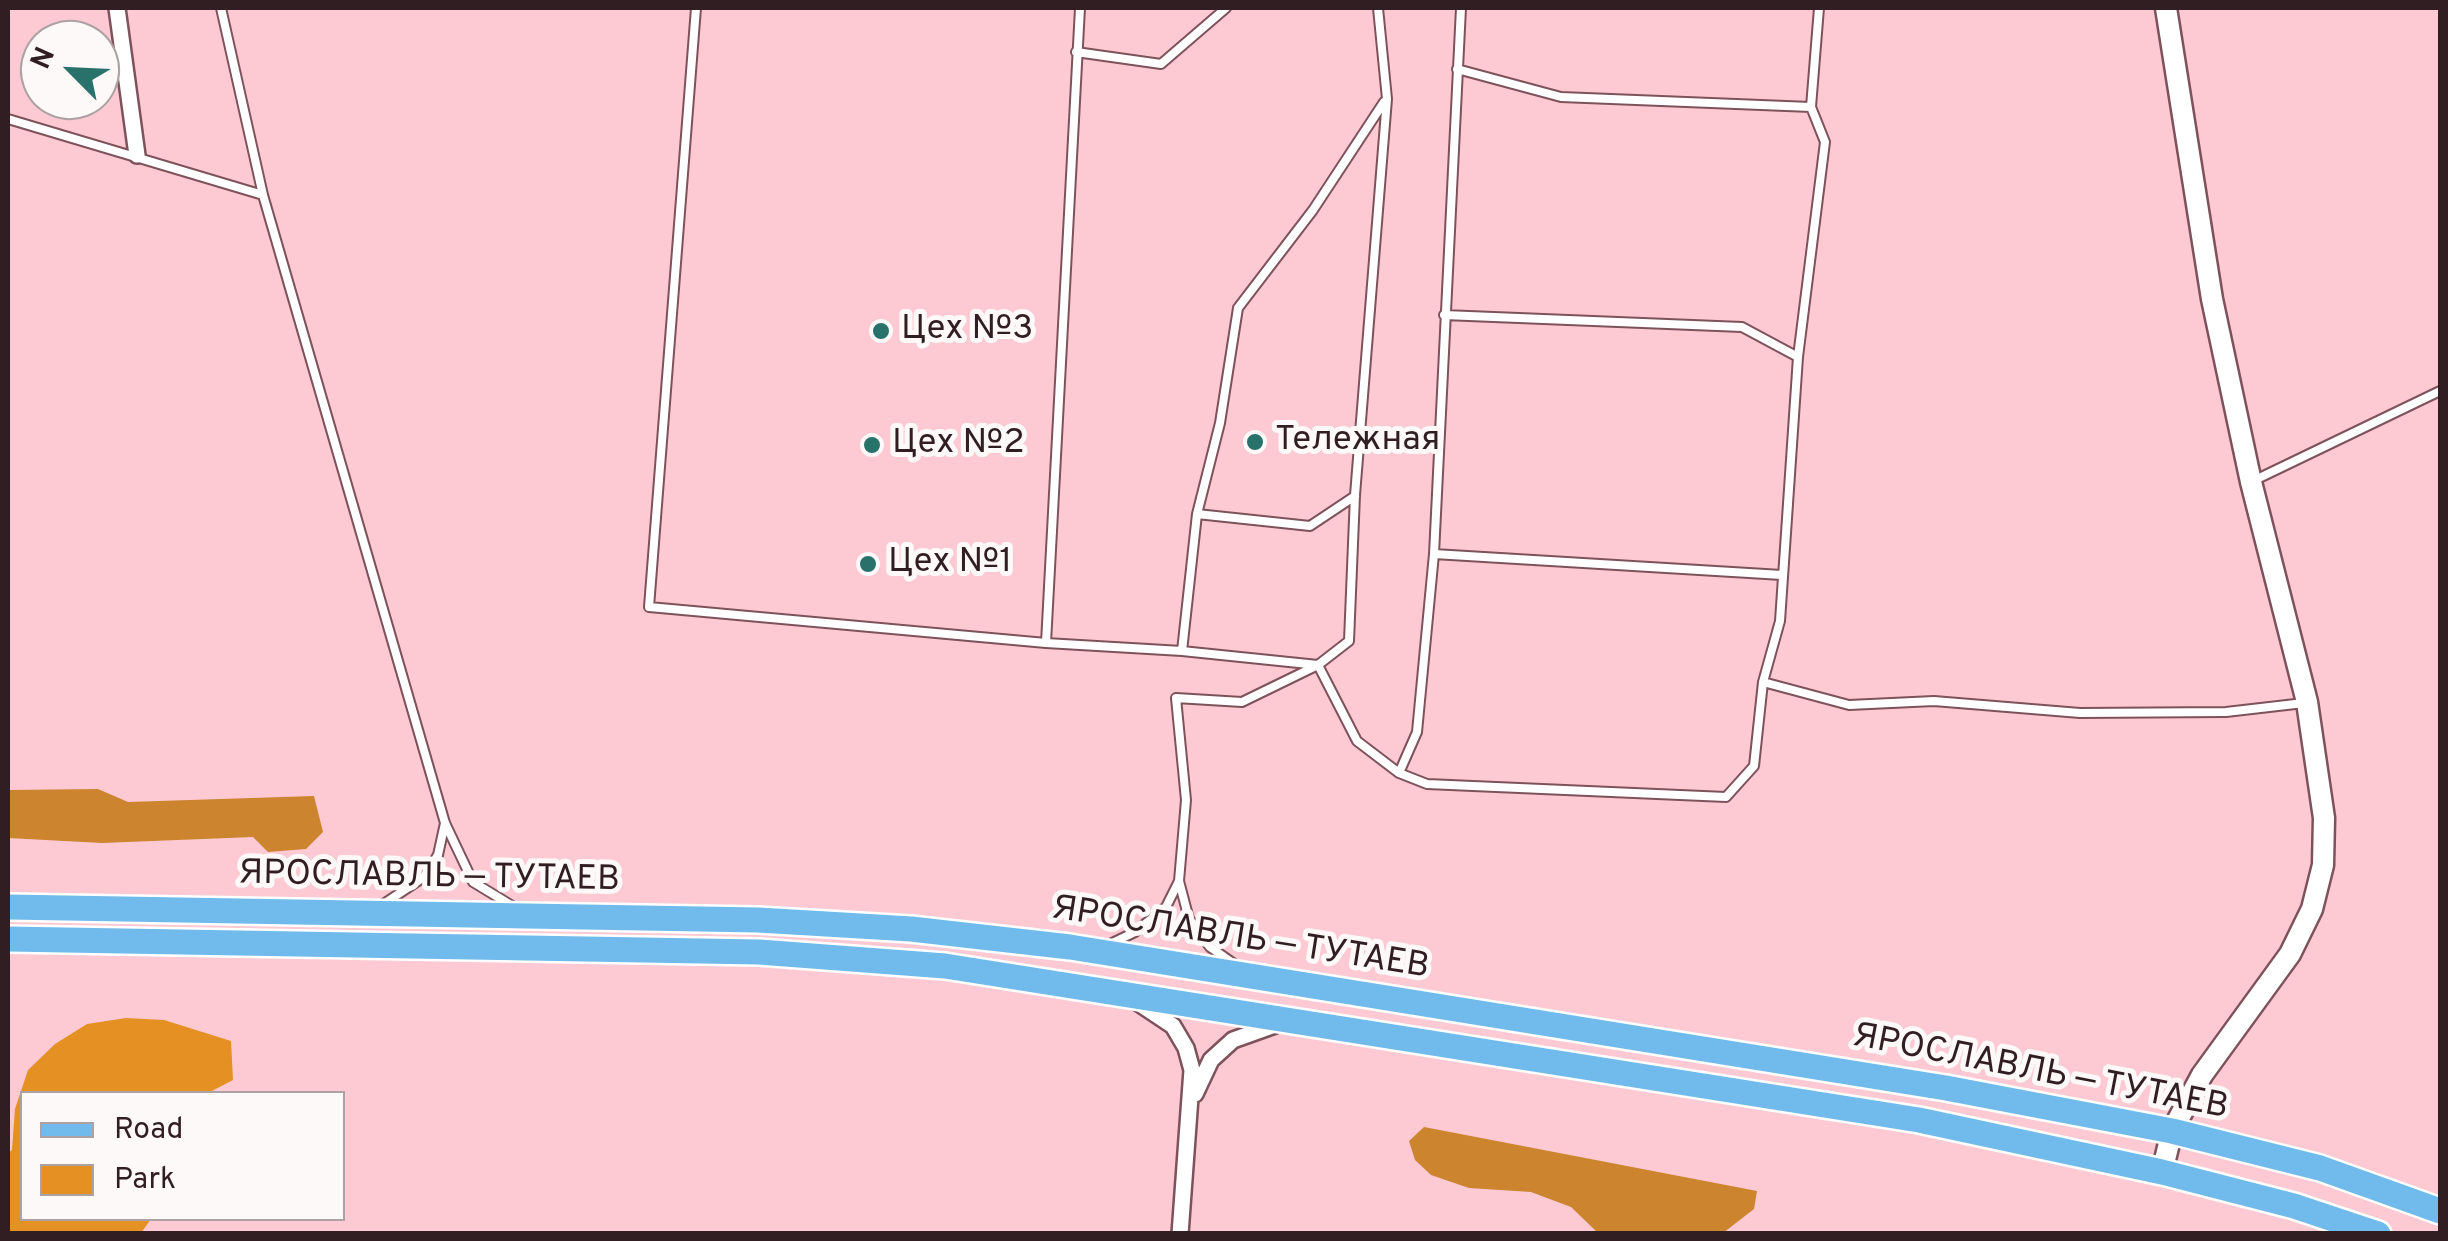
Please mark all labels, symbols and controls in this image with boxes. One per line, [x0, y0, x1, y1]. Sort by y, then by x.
north arrow [20, 20, 120, 120]
text: N [24, 42, 65, 75]
place label: Цех №3 [901, 310, 1033, 352]
marker: Цех №3 [870, 320, 892, 342]
place label: Тележная [1275, 421, 1440, 463]
place label: Цех №2 [892, 424, 1025, 466]
marker: Тележная [1244, 431, 1266, 453]
marker: Цех №2 [861, 434, 883, 456]
place label: Цех №1 [888, 543, 1012, 585]
marker: Цех №1 [857, 553, 879, 575]
street label: ЯРОСЛАВЛЬ — ТУТАЕВ [238, 855, 620, 903]
street label: ЯРОСЛАВЛЬ — ТУТАЕВ [1048, 889, 1432, 991]
street label: ЯРОСЛАВЛЬ — ТУТАЕВ [1849, 1017, 2231, 1131]
legend [20, 1091, 345, 1221]
text: Road [114, 1112, 183, 1149]
text: Park [114, 1162, 176, 1199]

